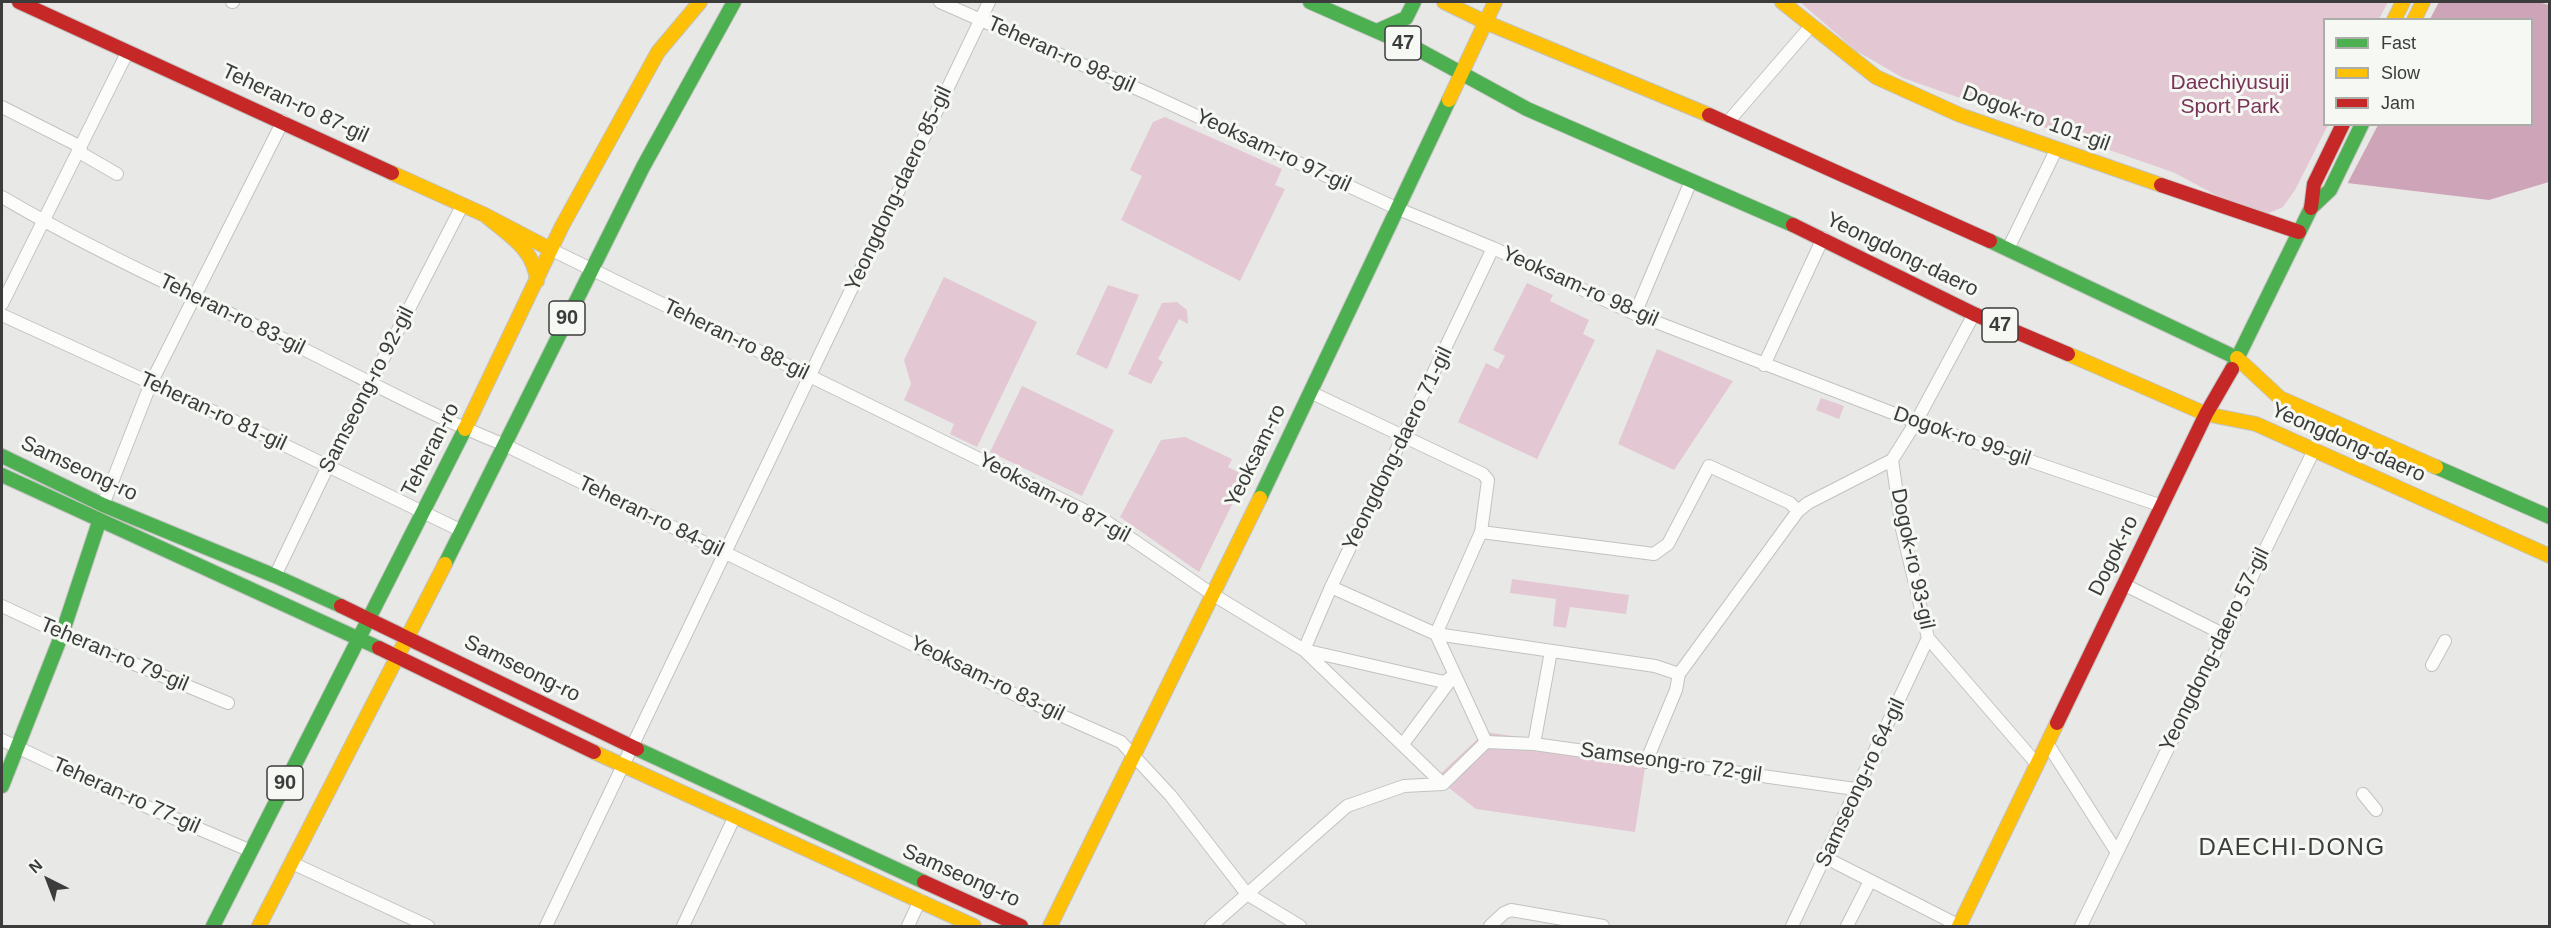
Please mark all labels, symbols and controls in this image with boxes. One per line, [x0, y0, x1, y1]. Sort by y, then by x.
street label: Teheran-ro 98-gil [983, 11, 1139, 99]
legend [2323, 18, 2533, 126]
road number: 47 [1385, 26, 1421, 60]
text: Fast [2381, 33, 2416, 53]
street label: Teheran-ro 87-gil [218, 59, 372, 149]
text: Slow [2381, 63, 2420, 83]
park label: Daechiyusuji Sport Park [2170, 70, 2290, 120]
street label: Dogok-ro 101-gil [1959, 81, 2113, 157]
street label: Yeongdong-daero 85-gil [840, 82, 958, 296]
text: Jam [2381, 93, 2415, 113]
street label: Yeoksam-ro 97-gil [1191, 104, 1355, 198]
street label: Yeongdong-daero [1822, 207, 1982, 303]
street label: Yeoksam-ro 98-gil [1498, 241, 1662, 333]
street label: Teheran-ro 83-gil [155, 269, 309, 361]
street label: Teheran-ro 88-gil [659, 294, 813, 386]
road number: 90 [549, 301, 585, 335]
street label: Samseong-ro 92-gil [314, 303, 420, 477]
road number: 47 [1982, 308, 2018, 342]
street label: Yeongdong-daero 71-gil [1338, 343, 1458, 555]
street label: Teheran-ro 81-gil [136, 367, 290, 457]
street label: Yeongdong-daero [2267, 398, 2429, 488]
street label: Teheran-ro [397, 399, 465, 501]
street label: Yeoksam-ro [1220, 400, 1292, 512]
street label: Dogok-ro 99-gil [1890, 402, 2034, 472]
street label: Samseong-ro [17, 431, 141, 507]
street label: Yeoksam-ro 87-gil [974, 447, 1134, 549]
street label: Teheran-ro 84-gil [574, 471, 728, 563]
street label: Dogok-ro 93-gil [1885, 486, 1939, 632]
street label: Dogok-ro [2084, 512, 2144, 600]
street label: Yeongdong-daero 57-gil [2155, 544, 2275, 756]
street label: Teheran-ro 79-gil [36, 612, 192, 698]
street label: Samseong-ro [460, 630, 584, 708]
street label: Yeoksam-ro 83-gil [906, 631, 1068, 727]
street label: Samseong-ro 64-gil [1811, 695, 1911, 871]
street label: Samseong-ro 72-gil [1579, 738, 1763, 788]
street label: Teheran-ro 77-gil [48, 752, 204, 840]
road number: 90 [267, 766, 303, 800]
district label: DAECHI-DONG [2198, 834, 2386, 862]
street label: Samseong-ro [898, 839, 1024, 913]
north arrow [18, 850, 78, 910]
text: N [26, 856, 46, 876]

